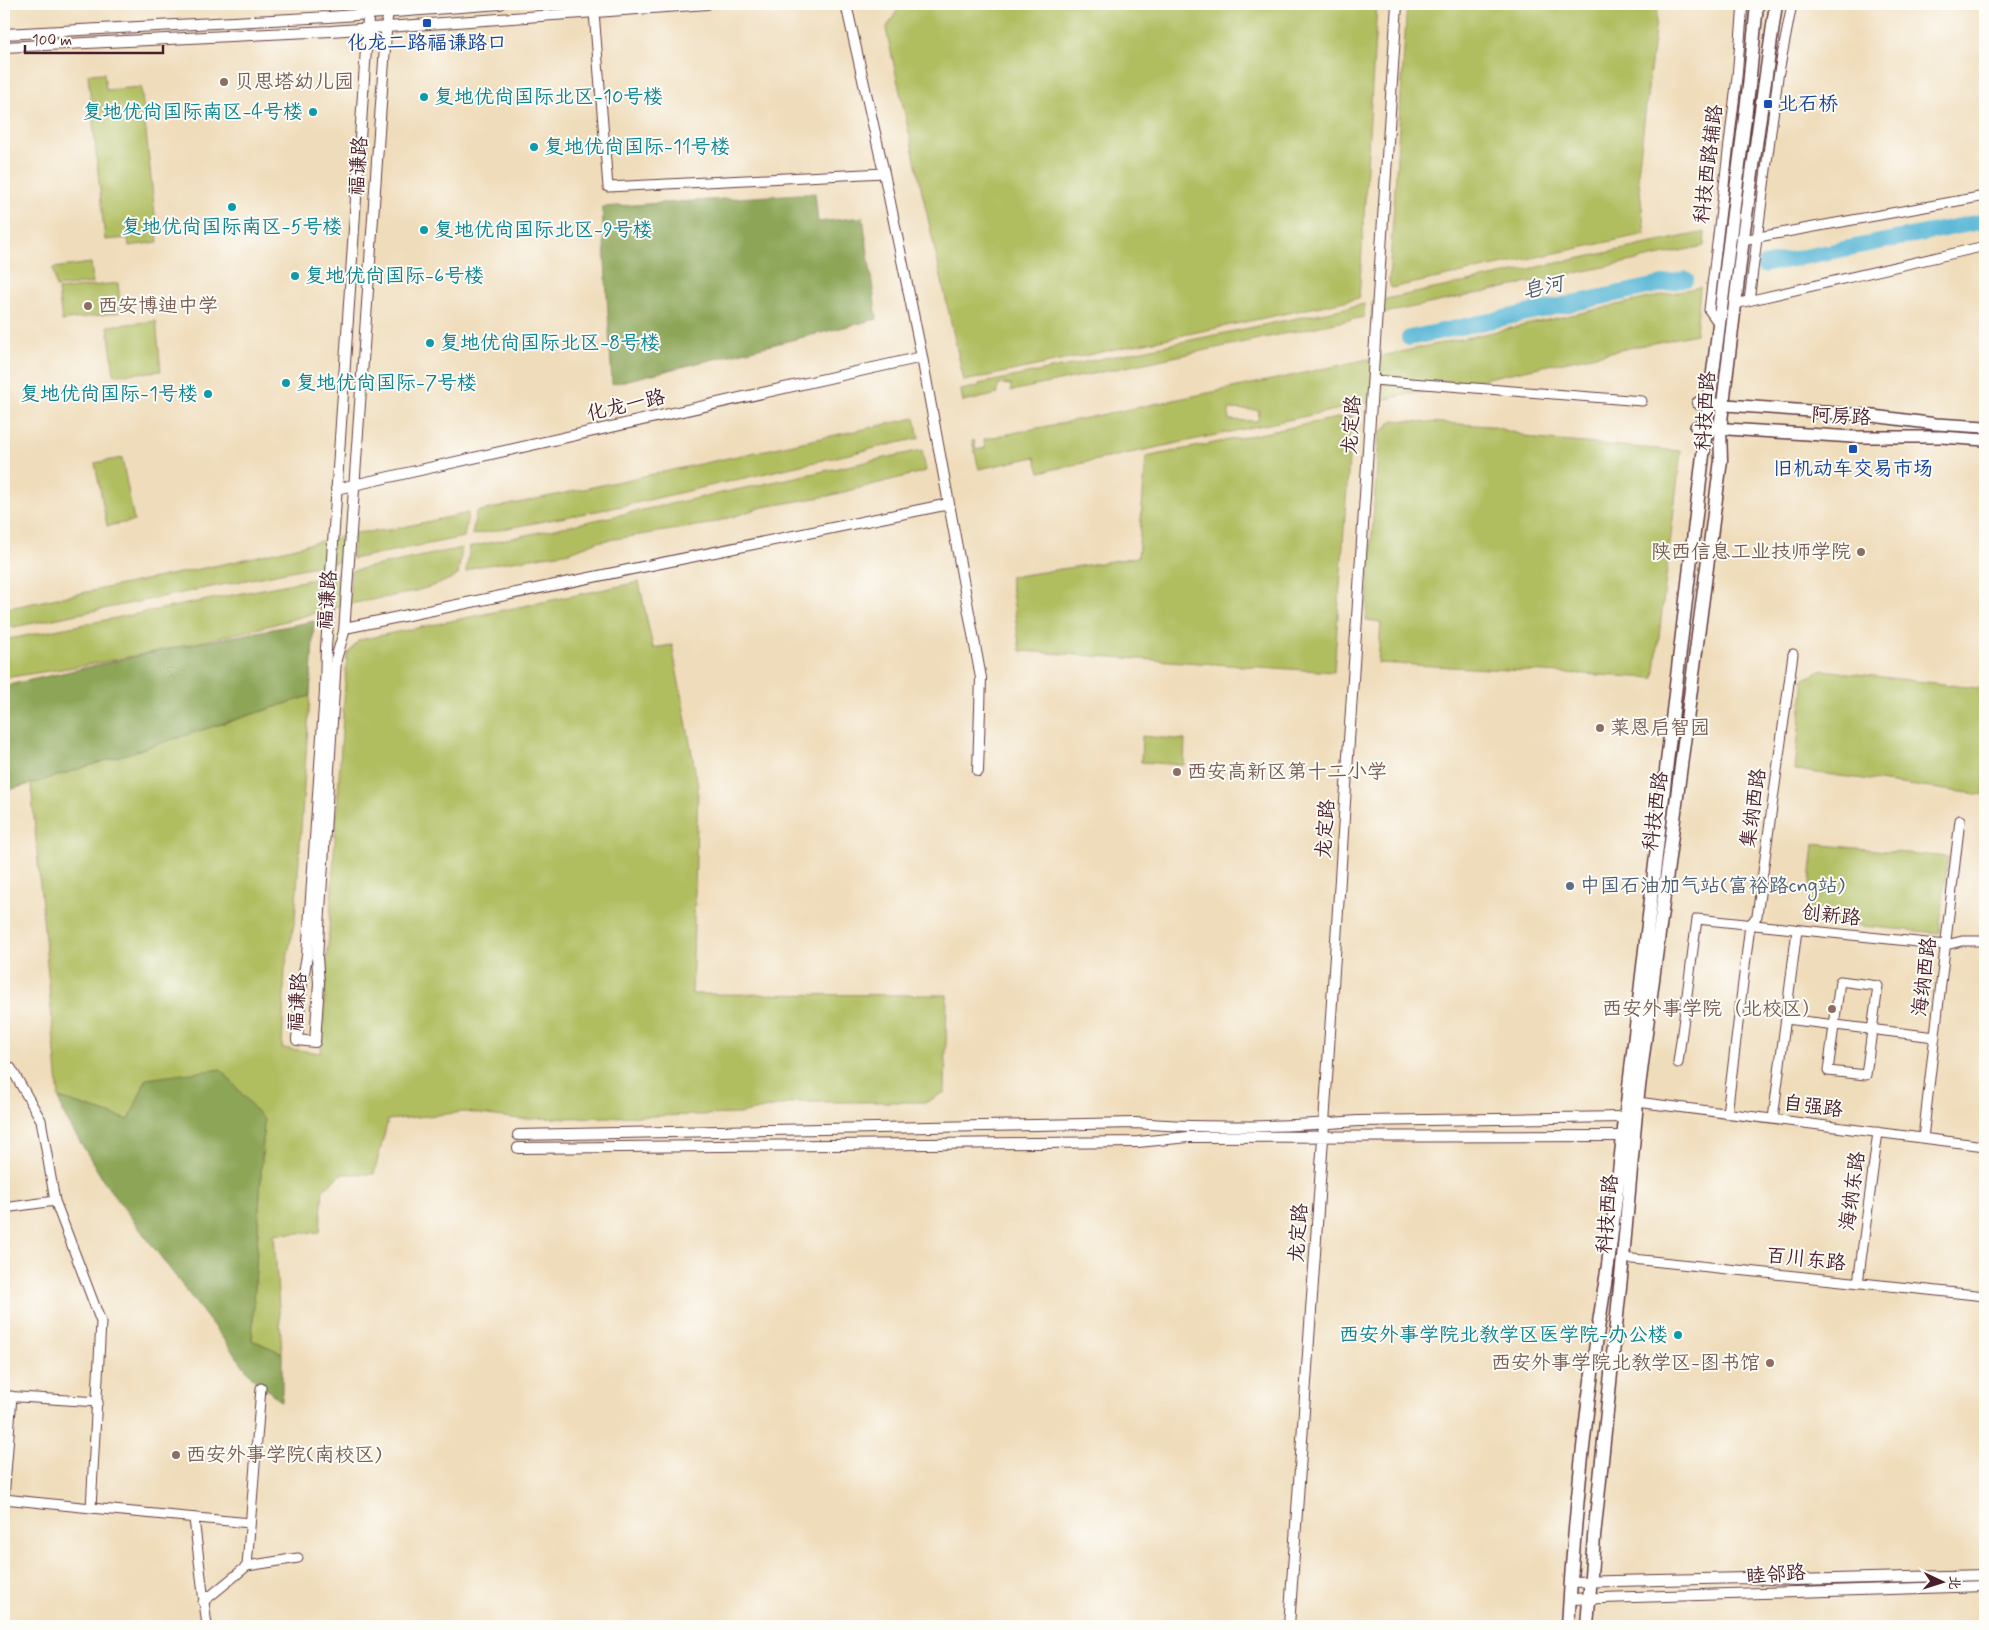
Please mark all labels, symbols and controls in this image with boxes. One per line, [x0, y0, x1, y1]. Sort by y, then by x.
marker: 化龙二路福谦路口 [421, 17, 433, 29]
scale bar [25, 22, 162, 54]
place label: 化龙二路福谦路口 [347, 30, 507, 57]
text: 100 m [32, 31, 72, 51]
place label: 贝思塔幼儿园 [234, 69, 354, 96]
marker: 贝思塔幼儿园 [218, 76, 230, 88]
place label: 复地优尚国际北区-10号楼 [434, 84, 663, 111]
marker: 复地优尚国际北区-10号楼 [418, 91, 430, 103]
place label: 北石桥 [1778, 91, 1838, 118]
marker: 北石桥 [1762, 98, 1774, 110]
place label: 复地优尚国际南区-4号楼 [82, 99, 303, 126]
street label: 科技西路辅路 [1688, 102, 1730, 225]
marker: 复地优尚国际南区-4号楼 [307, 106, 319, 118]
street label: 福谦路 [343, 134, 375, 197]
place label: 复地优尚国际-11号楼 [544, 134, 731, 161]
marker: 复地优尚国际-11号楼 [528, 141, 540, 153]
marker: 复地优尚国际南区-5号楼 [226, 201, 238, 213]
place label: 复地优尚国际南区-5号楼 [122, 214, 342, 241]
place label: 复地优尚国际北区-9号楼 [434, 217, 653, 244]
marker: 复地优尚国际北区-9号楼 [418, 224, 430, 236]
place label: 复地优尚国际-6号楼 [305, 263, 484, 290]
water label: 皂河 [1520, 269, 1569, 306]
marker: 复地优尚国际-6号楼 [289, 270, 301, 282]
place label: 西安博迪中学 [98, 293, 218, 320]
marker: 西安博迪中学 [82, 300, 94, 312]
place label: 复地优尚国际北区-8号楼 [440, 330, 660, 357]
marker: 复地优尚国际北区-8号楼 [424, 337, 436, 349]
street label: 科技西路 [1690, 369, 1722, 452]
place label: 复地优尚国际-7号楼 [296, 370, 477, 397]
marker: 复地优尚国际-7号楼 [280, 377, 292, 389]
place label: 复地优尚国际-1号楼 [20, 381, 198, 408]
street label: 化龙一路 [584, 384, 669, 428]
marker: 复地优尚国际-1号楼 [202, 388, 214, 400]
street label: 龙定路 [1336, 393, 1368, 456]
street label: 阿房路 [1810, 402, 1873, 432]
marker: 旧机动车交易市场 [1847, 443, 1859, 455]
place label: 旧机动车交易市场 [1773, 456, 1933, 483]
place label: 陕西信息工业技师学院 [1651, 539, 1851, 566]
marker: 陕西信息工业技师学院 [1855, 546, 1867, 558]
street label: 福谦路 [312, 568, 344, 631]
place label: 莱恩启智园 [1610, 715, 1710, 742]
marker: 莱恩启智园 [1594, 722, 1606, 734]
place label: 西安高新区第十二小学 [1187, 759, 1387, 786]
marker: 西安高新区第十二小学 [1171, 766, 1183, 778]
street label: 集纳西路 [1735, 766, 1773, 849]
street label: 科技西路 [1637, 769, 1675, 852]
street label: 龙定路 [1310, 797, 1342, 860]
place label: 中国石油加气站(富裕路cng站) [1580, 873, 1845, 901]
marker: 中国石油加气站(富裕路cng站) [1564, 880, 1576, 892]
street label: 创新路 [1800, 899, 1863, 933]
street label: 海纳西路 [1907, 935, 1943, 1018]
street label: 福谦路 [282, 970, 314, 1033]
place label: 西安外事学院（北校区） [1602, 996, 1822, 1023]
marker: 西安外事学院（北校区） [1826, 1003, 1838, 1015]
street label: 自强路 [1782, 1090, 1845, 1124]
street label: 海纳东路 [1834, 1149, 1872, 1232]
street label: 科技西路 [1591, 1172, 1625, 1255]
street label: 龙定路 [1283, 1201, 1315, 1264]
street label: 百川东路 [1765, 1242, 1848, 1278]
place label: 西安外事学院北教学区医学院-办公楼 [1339, 1322, 1668, 1349]
marker: 西安外事学院北教学区医学院-办公楼 [1672, 1329, 1684, 1341]
place label: 西安外事学院北教学区-图书馆 [1491, 1350, 1760, 1377]
marker: 西安外事学院北教学区-图书馆 [1764, 1357, 1776, 1369]
place label: 西安外事学院(南校区) [186, 1442, 382, 1469]
marker: 西安外事学院(南校区) [170, 1449, 182, 1461]
north arrow [1916, 1558, 1966, 1608]
street label: 睦邻路 [1745, 1559, 1808, 1591]
text: 北 [1945, 1575, 1963, 1590]

